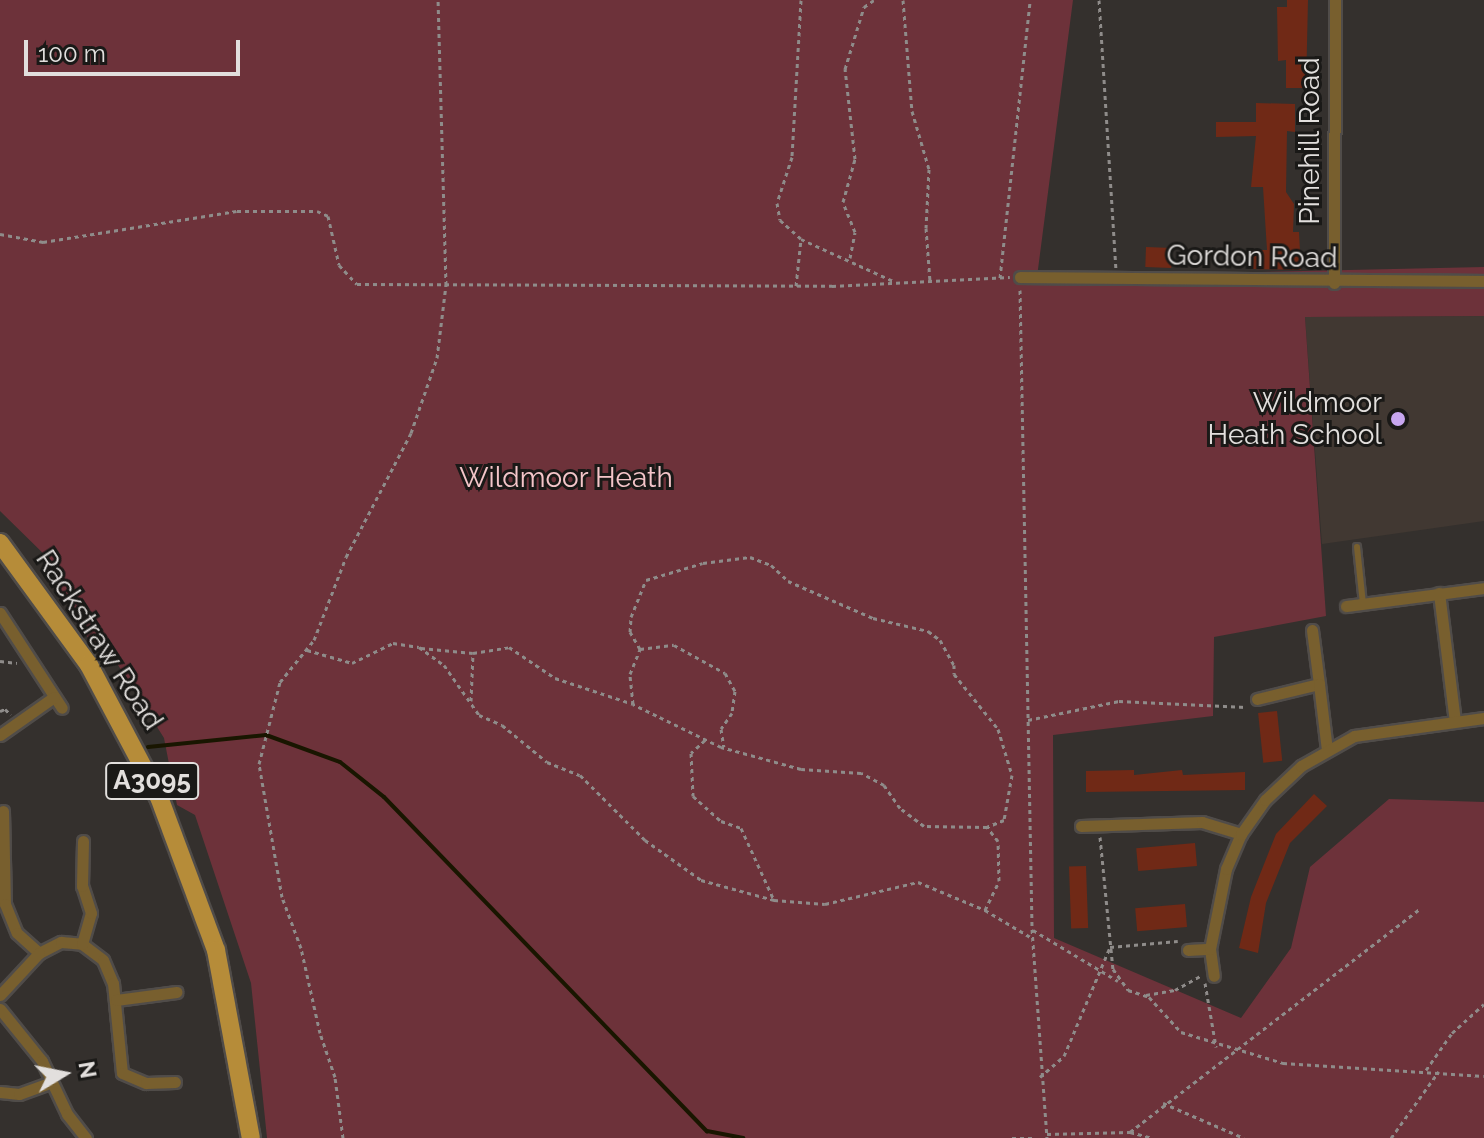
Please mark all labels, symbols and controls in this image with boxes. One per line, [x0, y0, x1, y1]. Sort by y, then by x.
scale bar [28, 24, 244, 74]
text: 100 m [38, 39, 106, 68]
street label: Pinehill Road [1293, 57, 1327, 225]
street label: Gordon Road [1166, 239, 1338, 275]
place label: Wildmoor Heath School [1208, 386, 1382, 452]
marker: Wildmoor Heath School [1389, 410, 1407, 428]
park label: Wildmoor Heath [459, 461, 673, 495]
street label: Rackstraw Road [28, 544, 170, 736]
road number: A3095 [104, 759, 200, 803]
north arrow [24, 1034, 104, 1114]
text: N [73, 1059, 102, 1080]

